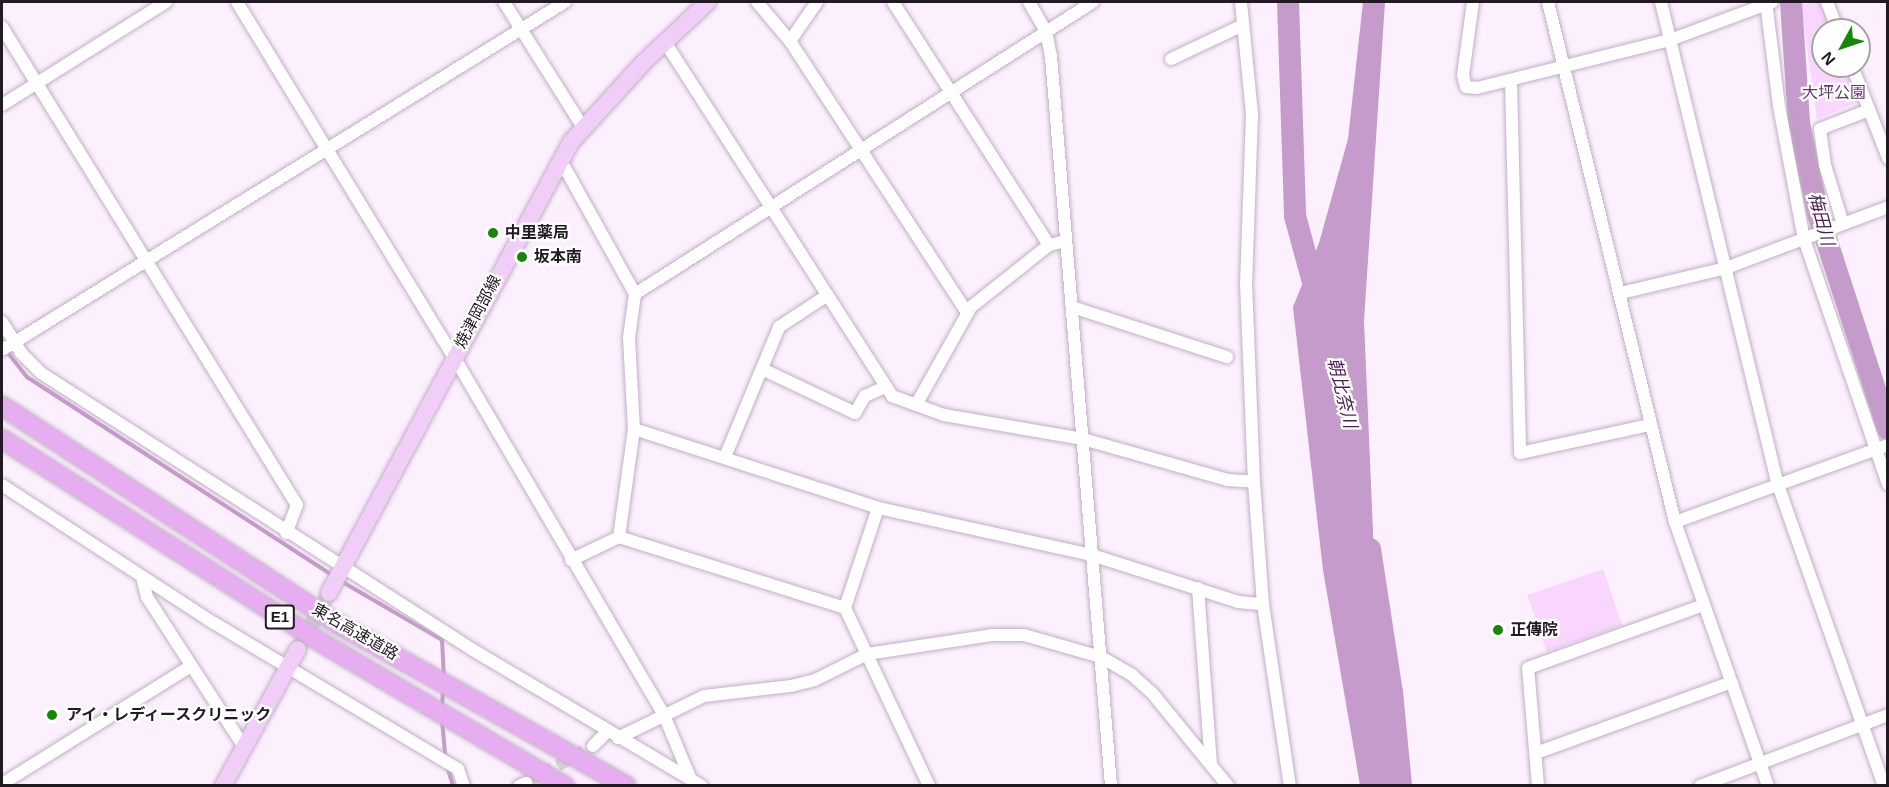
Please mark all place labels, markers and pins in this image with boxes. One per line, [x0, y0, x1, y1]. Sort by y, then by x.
place label: 中里薬局 [505, 223, 569, 243]
marker: 中里薬局 [486, 226, 500, 240]
place label: 坂本南 [534, 247, 582, 267]
marker: 坂本南 [515, 250, 529, 264]
place label: 正傳院 [1510, 620, 1558, 640]
marker: 正傳院 [1491, 623, 1505, 637]
place label: アイ・レディースクリニック [66, 705, 274, 725]
marker: アイ・レディースクリニック [43, 706, 61, 724]

